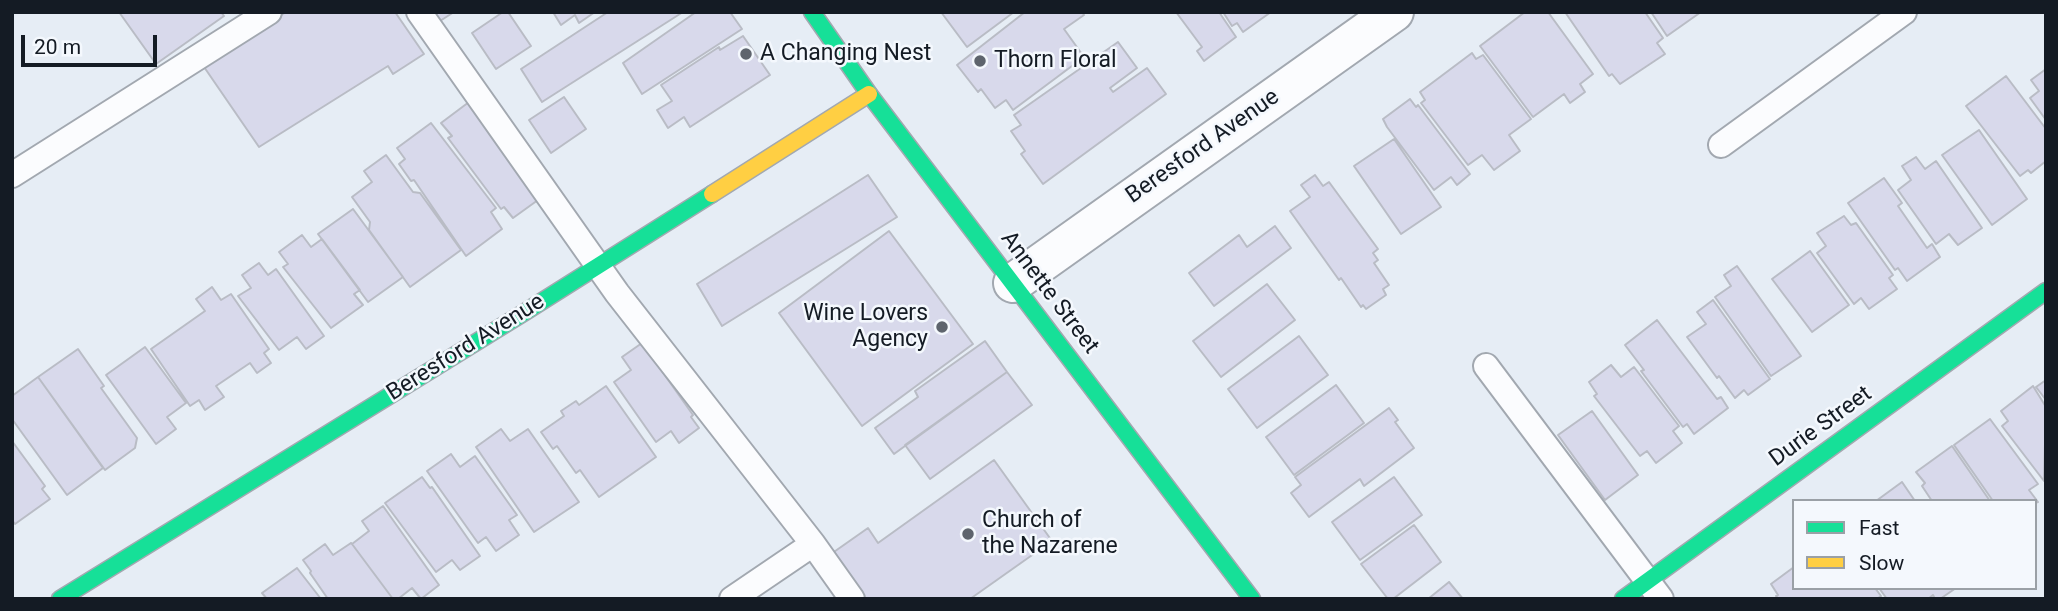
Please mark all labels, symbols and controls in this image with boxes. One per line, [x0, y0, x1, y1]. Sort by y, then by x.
scale bar [24, 21, 161, 65]
text: 20 m [34, 35, 81, 59]
place label: A Changing Nest [760, 40, 931, 68]
marker: A Changing Nest [738, 46, 754, 62]
place label: Thorn Floral [994, 47, 1117, 75]
marker: Thorn Floral [972, 53, 988, 69]
street label: Beresford Avenue [1121, 84, 1285, 210]
street label: Annette Street [994, 226, 1104, 360]
street label: Beresford Avenue [382, 288, 550, 408]
place label: Wine Lovers Agency [803, 300, 928, 354]
marker: Wine Lovers Agency [934, 319, 950, 335]
street label: Durie Street [1764, 381, 1878, 473]
legend [1792, 499, 2037, 590]
place label: Church of the Nazarene [982, 507, 1118, 561]
text: Fast [1859, 516, 1899, 540]
marker: Church of the Nazarene [960, 526, 976, 542]
text: Slow [1859, 551, 1904, 575]

